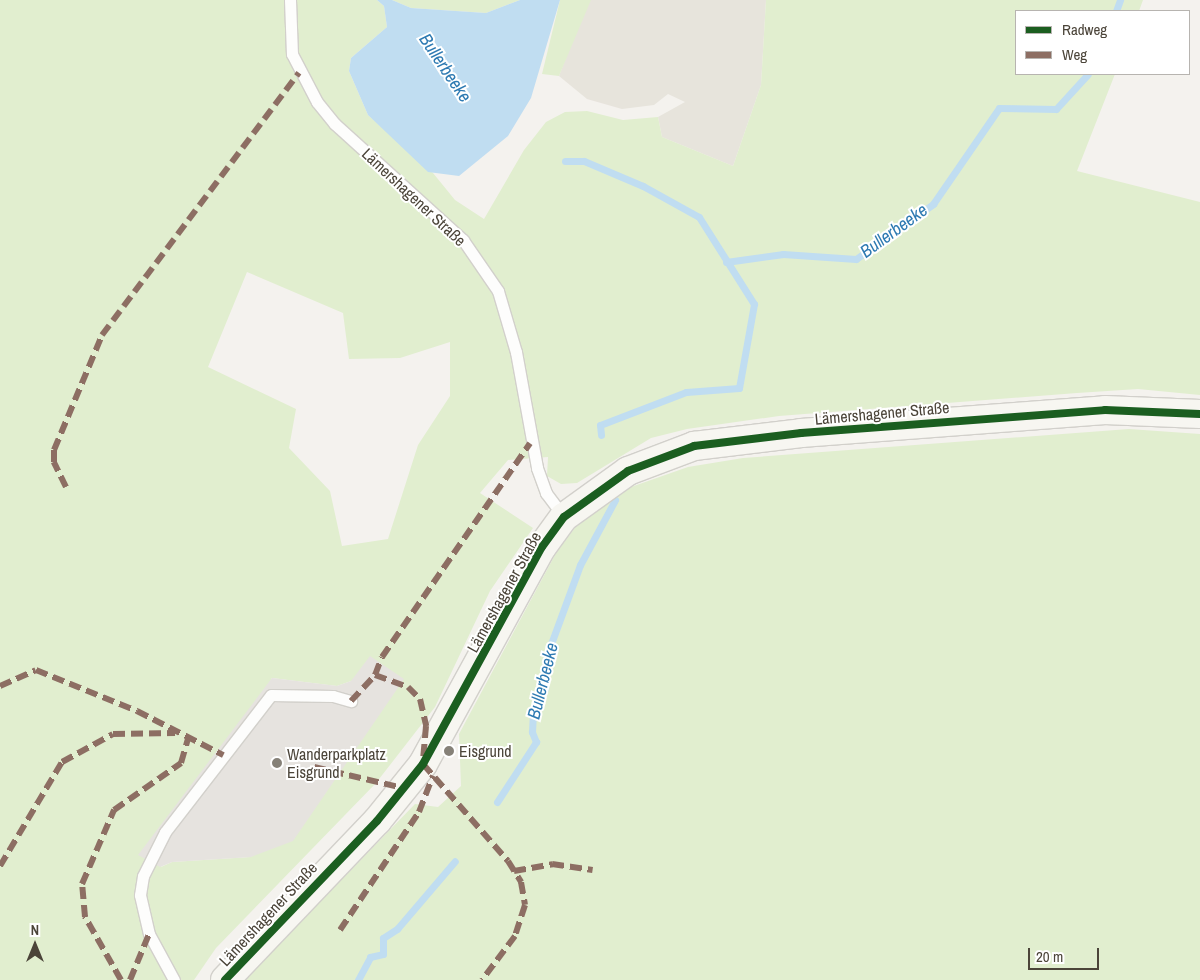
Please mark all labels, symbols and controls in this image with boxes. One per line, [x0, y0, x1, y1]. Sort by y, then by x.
legend [1015, 10, 1190, 75]
text: Radweg [1062, 19, 1107, 40]
water label: Bullerbeeke [414, 30, 476, 106]
text: Weg [1062, 44, 1087, 65]
street label: Lämershagener Straße [358, 144, 470, 250]
water label: Bullerbeeke [856, 199, 932, 263]
street label: Lämershagener Straße [814, 398, 950, 428]
street label: Lämershagener Straße [463, 528, 545, 656]
water label: Bullerbeeke [523, 641, 563, 721]
place label: Eisgrund [459, 741, 512, 761]
place label: Wanderparkplatz Eisgrund [287, 744, 386, 782]
marker: Eisgrund [443, 745, 455, 757]
marker: Wanderparkplatz Eisgrund [271, 757, 283, 769]
street label: Lämershagener Straße [215, 858, 321, 970]
north arrow [10, 920, 60, 970]
text: N [31, 921, 39, 939]
scale bar [1030, 938, 1101, 970]
text: 20 m [1036, 946, 1063, 967]

